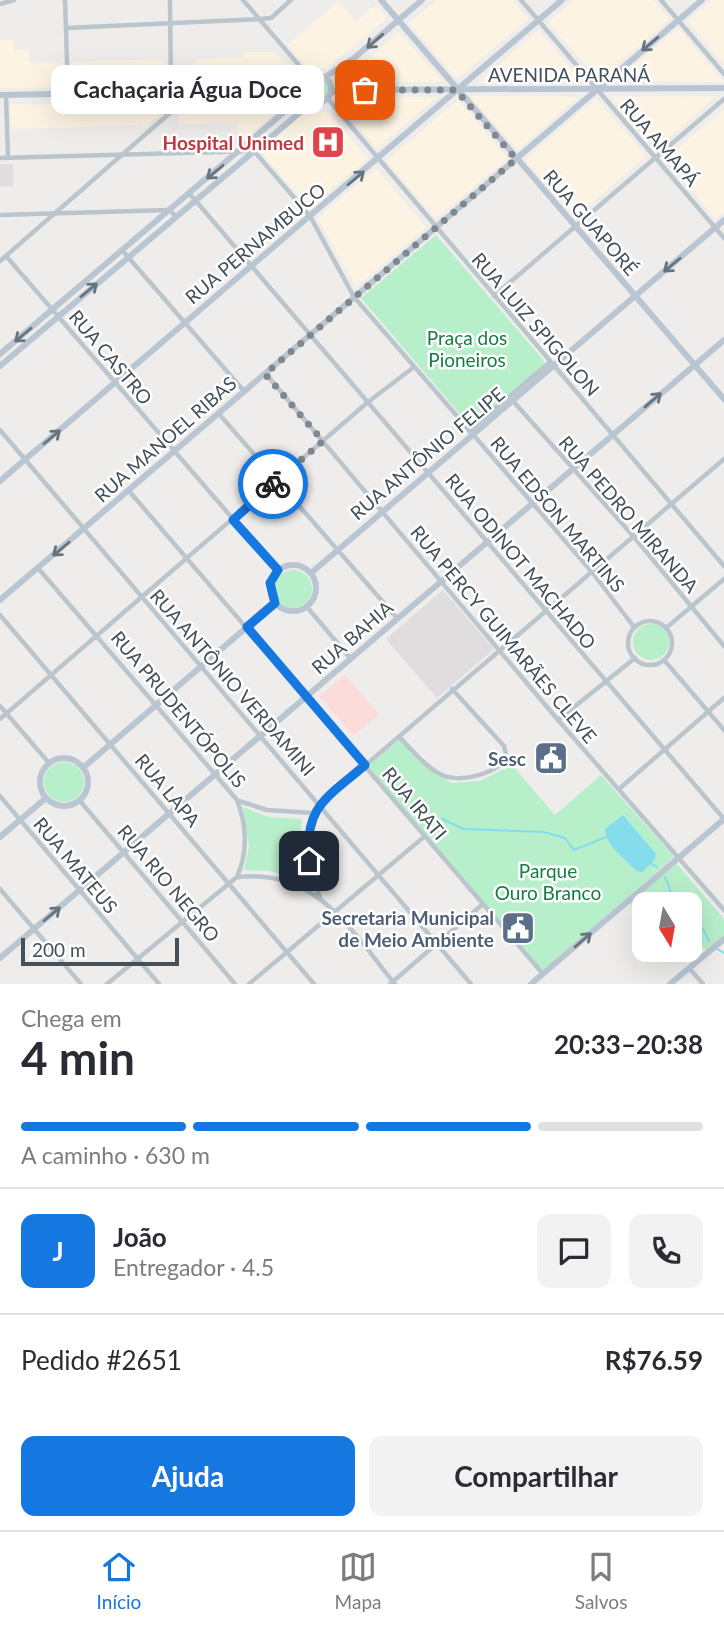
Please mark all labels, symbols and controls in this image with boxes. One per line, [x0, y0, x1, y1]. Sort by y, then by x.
one-way arrow [366, 33, 384, 49]
one-way arrow [641, 36, 659, 52]
pin [335, 60, 395, 120]
street label: AVENIDA PARANÁ [488, 63, 650, 86]
callout: Cachaçaria Água Doce [50, 66, 323, 114]
icon: bag [346, 71, 384, 109]
text: Cachaçaria Água Doce [73, 75, 302, 103]
street label: RUA AMAPÁ [616, 93, 704, 191]
hospital icon: Hospital Unimed [309, 123, 347, 161]
place label: Hospital Unimed [163, 131, 304, 154]
one-way arrow [206, 164, 224, 179]
street label: RUA GUAPORÉ [539, 164, 643, 280]
one-way arrow [346, 170, 364, 186]
street label: RUA PERNAMBUCO [180, 178, 330, 308]
street label: RUA LUIZ SPIGOLON [467, 248, 605, 400]
one-way arrow [663, 257, 681, 273]
one-way arrow [80, 282, 98, 298]
street label: RUA CASTRO [65, 305, 157, 409]
park label: Praça dos Pioneiros [427, 326, 507, 371]
one-way arrow [14, 327, 32, 343]
street label: RUA MANOEL RIBAS [89, 371, 241, 507]
street label: RUA ANTÔNIO FELIPE [345, 382, 509, 524]
one-way arrow [644, 392, 662, 408]
one-way arrow [43, 429, 61, 445]
street label: RUA EDSON MARTINS [486, 431, 630, 597]
street label: RUA PEDRO MIRANDA [555, 431, 704, 597]
courier [238, 449, 308, 519]
icon: bike [254, 465, 292, 503]
street label: RUA ODINOT MACHADO [441, 469, 601, 653]
street label: RUA PERCY GUIMARÃES CLEVE [406, 520, 602, 748]
one-way arrow [52, 541, 70, 557]
street label: RUA ANTÔNIO VERDAMINI [146, 584, 320, 780]
street label: RUA BAHIA [307, 595, 397, 679]
street label: RUA PRUDENTÓPOLIS [107, 626, 251, 792]
public building icon: Sesc [532, 739, 570, 777]
place label: Sesc [488, 747, 526, 770]
street label: RUA LAPA [131, 749, 205, 831]
street label: RUA IRATI [378, 762, 452, 844]
street label: RUA MATEUS [29, 812, 123, 918]
street label: RUA RIO NEGRO [113, 820, 225, 946]
pin [279, 831, 339, 891]
icon: home [290, 842, 328, 880]
park label: Parque Ouro Branco [495, 859, 601, 904]
north arrow [632, 892, 702, 962]
map controls [632, 892, 702, 962]
one-way arrow [43, 906, 61, 922]
place label: Secretaria Municipal de Meio Ambiente [321, 906, 494, 951]
public building icon: Secretaria Municipal de Meio Ambiente [499, 909, 537, 947]
one-way arrow [574, 932, 592, 948]
scale bar [21, 935, 178, 967]
text: 200 m [32, 938, 86, 961]
text: Chega em [21, 1004, 122, 1032]
text: 20:33–20:38 [554, 1028, 703, 1060]
text: 4 min [21, 1030, 135, 1085]
text: A caminho · 630 m [21, 1141, 210, 1169]
button: chat [537, 1214, 611, 1288]
button: phone [629, 1214, 703, 1288]
text: João [113, 1221, 167, 1253]
text: J [52, 1235, 64, 1267]
text: Entregador · 4.5 [113, 1253, 274, 1281]
text: Pedido #2651 [21, 1344, 182, 1376]
text: R$76.59 [605, 1344, 703, 1376]
button: Ajuda [21, 1436, 355, 1516]
button: Compartilhar [369, 1436, 703, 1516]
tab: Início [97, 1548, 141, 1613]
tab: Mapa [335, 1548, 382, 1613]
tab: Salvos [575, 1548, 627, 1613]

